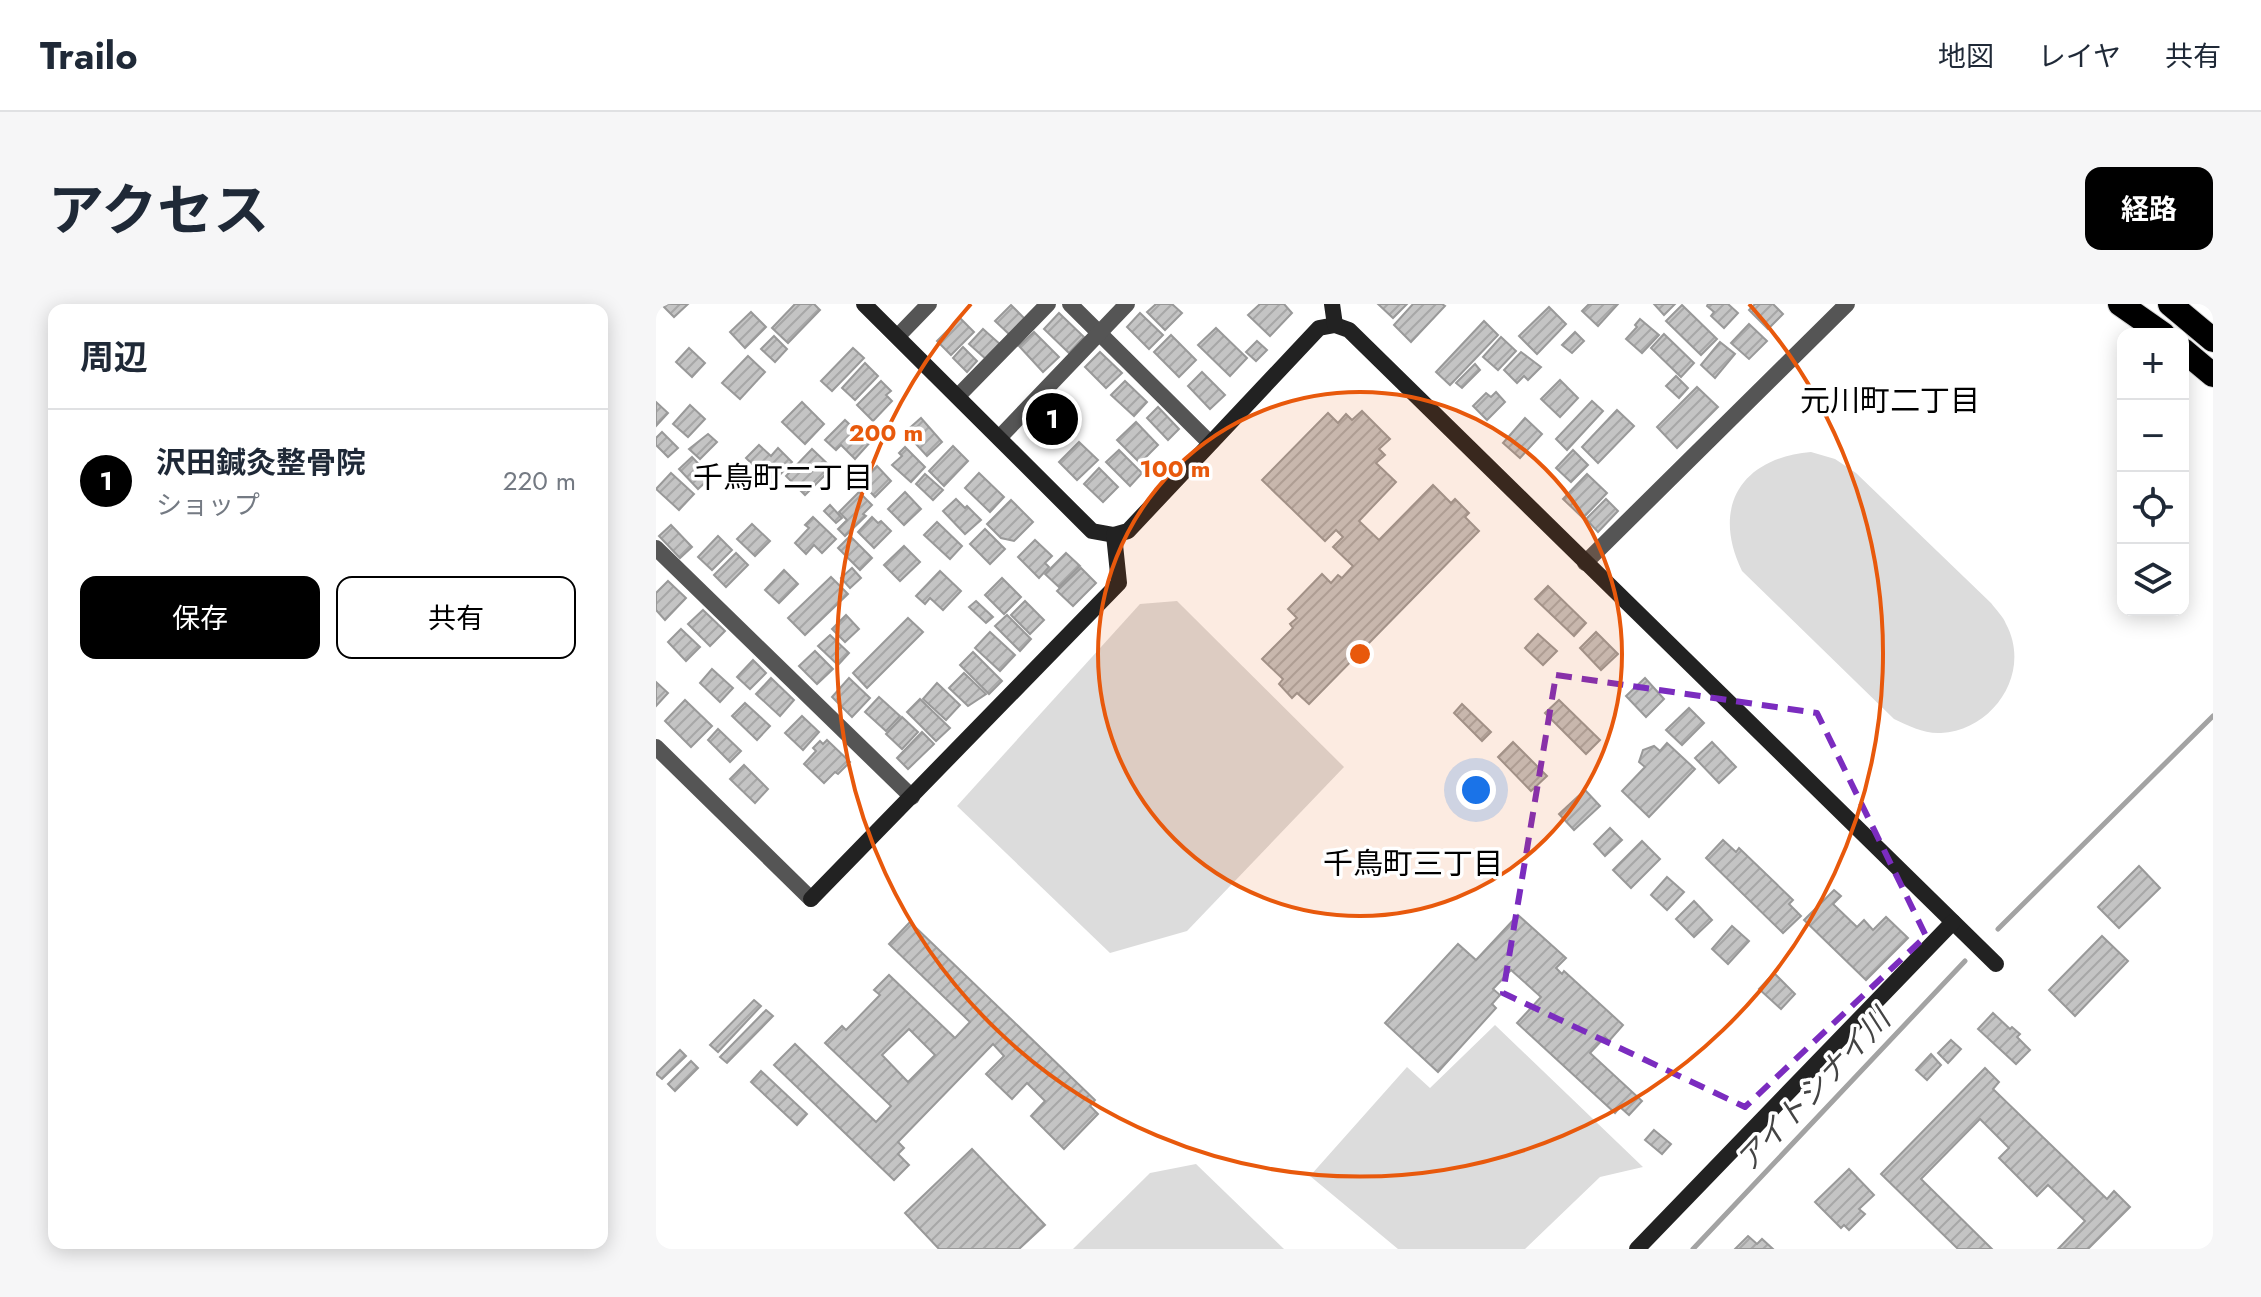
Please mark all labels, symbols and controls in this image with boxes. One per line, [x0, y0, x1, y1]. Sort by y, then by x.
text: Trailo [40, 28, 138, 83]
text: 地図 [1938, 36, 1994, 77]
text: レイヤ [2038, 36, 2121, 77]
text: 共有 [2165, 36, 2221, 77]
button: 経路 [2085, 167, 2213, 250]
text: アクセス [48, 170, 269, 251]
map controls [2117, 328, 2189, 616]
button: + [2117, 328, 2189, 400]
text: 周辺 [80, 333, 148, 382]
district label: 元川町二丁目 [1800, 379, 1980, 422]
pin: 1 [1026, 389, 1078, 449]
button: − [2117, 400, 2189, 472]
text: 200 m [849, 415, 923, 450]
text: 沢田鍼灸整骨院 [156, 441, 366, 484]
text: 100 m [1140, 451, 1210, 486]
district label: 千鳥町二丁目 [693, 456, 873, 499]
text: 1 [99, 462, 113, 500]
text: 220 m [503, 462, 576, 500]
button: locate [2117, 472, 2189, 544]
text: ショップ [156, 486, 260, 524]
button: layers [2117, 544, 2189, 616]
button: 保存 [80, 576, 320, 659]
button: 共有 [336, 576, 576, 659]
centre of rings [1346, 640, 1374, 668]
your location [1456, 770, 1496, 810]
district label: 千鳥町三丁目 [1323, 842, 1503, 885]
water label: アイトシナイ川 [1726, 997, 1902, 1181]

